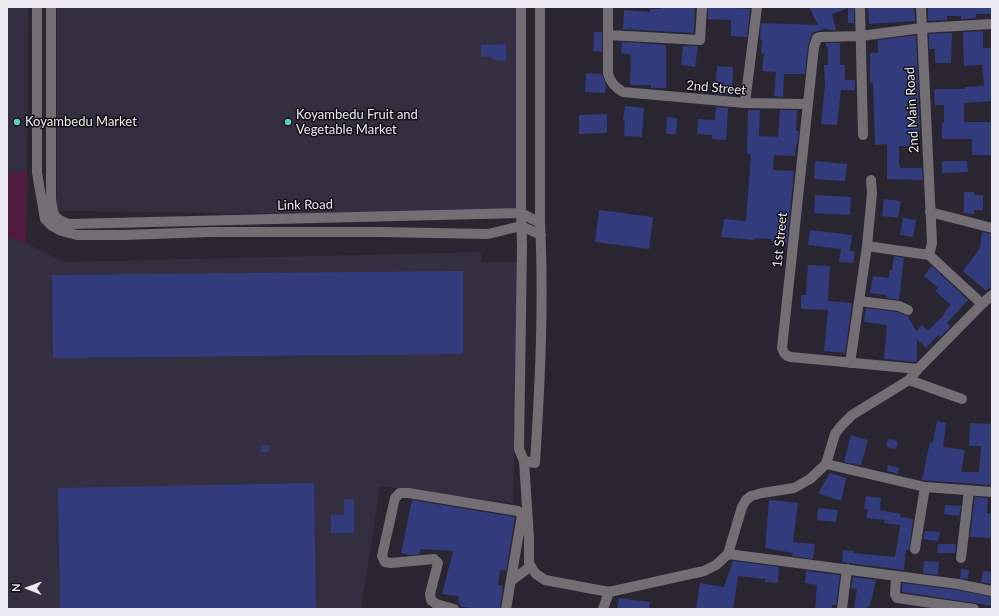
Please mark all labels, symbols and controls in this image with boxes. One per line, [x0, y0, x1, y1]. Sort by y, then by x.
street label: 2nd Main Road [902, 67, 922, 153]
street label: 2nd Street [686, 78, 746, 98]
place label: Koyambedu Fruit and Vegetable Market [296, 107, 418, 138]
place label: Koyambedu Market [25, 114, 137, 130]
marker: Koyambedu Market [12, 117, 22, 127]
marker: Koyambedu Fruit and Vegetable Market [283, 117, 293, 127]
street label: Link Road [277, 197, 333, 213]
street label: 1st Street [769, 212, 791, 268]
north arrow [8, 568, 48, 608]
text: N [9, 583, 22, 592]

